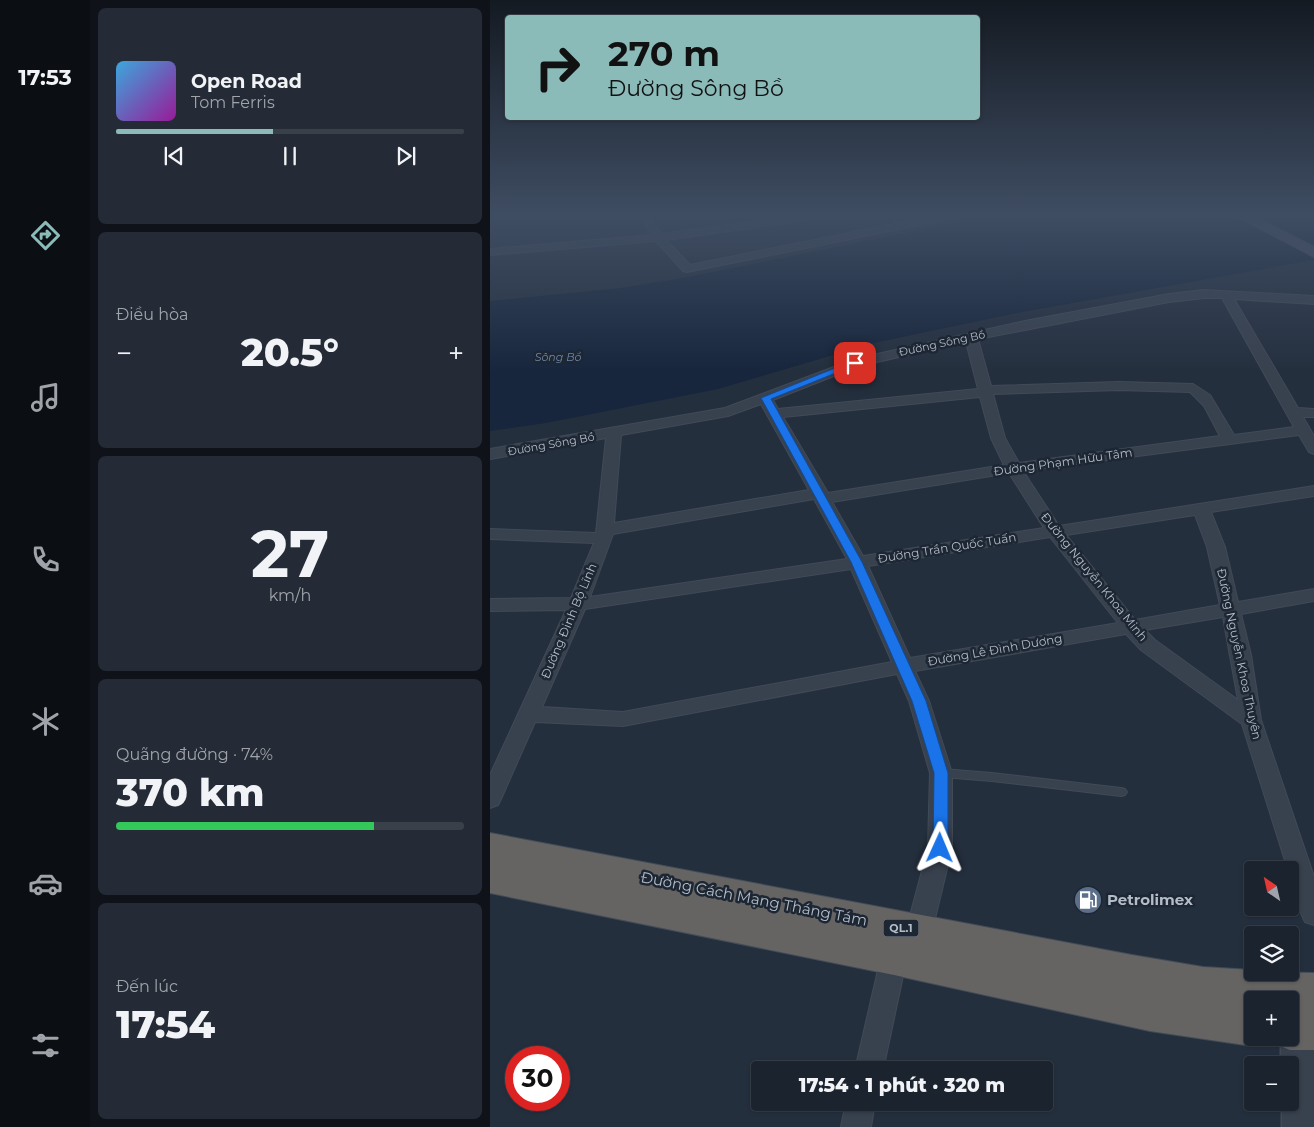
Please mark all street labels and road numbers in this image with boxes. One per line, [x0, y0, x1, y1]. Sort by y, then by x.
street label: Đường Sông Bồ [898, 327, 987, 359]
street label: Đường Sông Bồ [507, 429, 596, 459]
street label: Đường Phạm Hữu Tâm [993, 444, 1133, 479]
street label: Đường Nguyễn Khoa Minh [1038, 509, 1151, 644]
street label: Đường Trần Quốc Tuấn [877, 529, 1017, 566]
street label: Đường Đinh Bộ Lĩnh [537, 561, 600, 681]
street label: Đường Nguyễn Khoa Thuyên [1214, 567, 1265, 741]
street label: Đường Lê Đình Dương [926, 630, 1063, 669]
street label: Đường Cách Mạng Tháng Tám [639, 867, 869, 930]
road number: QL.1 [884, 920, 918, 936]

